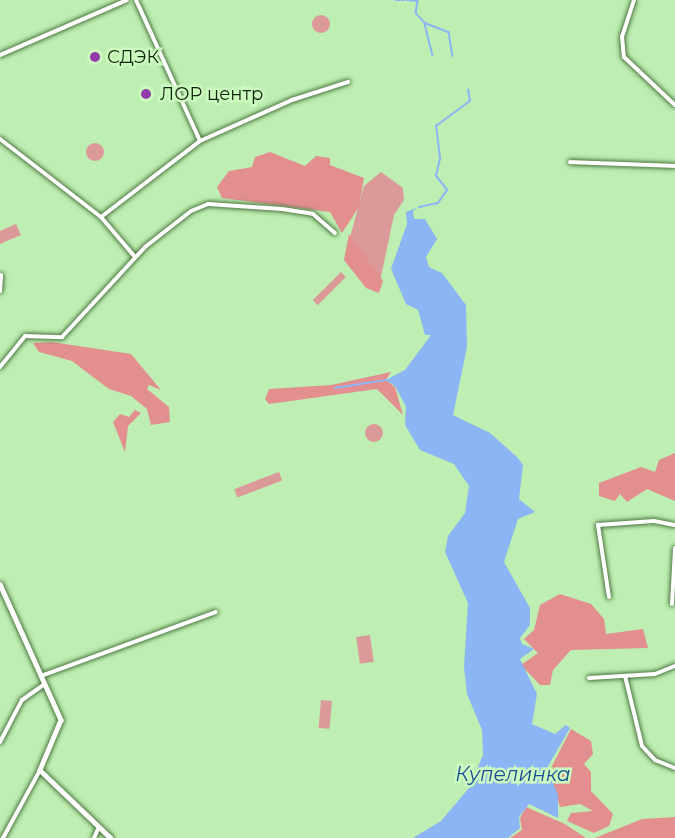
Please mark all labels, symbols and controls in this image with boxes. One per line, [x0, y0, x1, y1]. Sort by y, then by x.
place label: СДЭК [107, 46, 159, 68]
marker: СДЭК [88, 50, 102, 64]
place label: ЛОР центр [160, 83, 263, 105]
marker: ЛОР центр [137, 85, 155, 103]
water label: Купелинка [455, 762, 571, 786]

